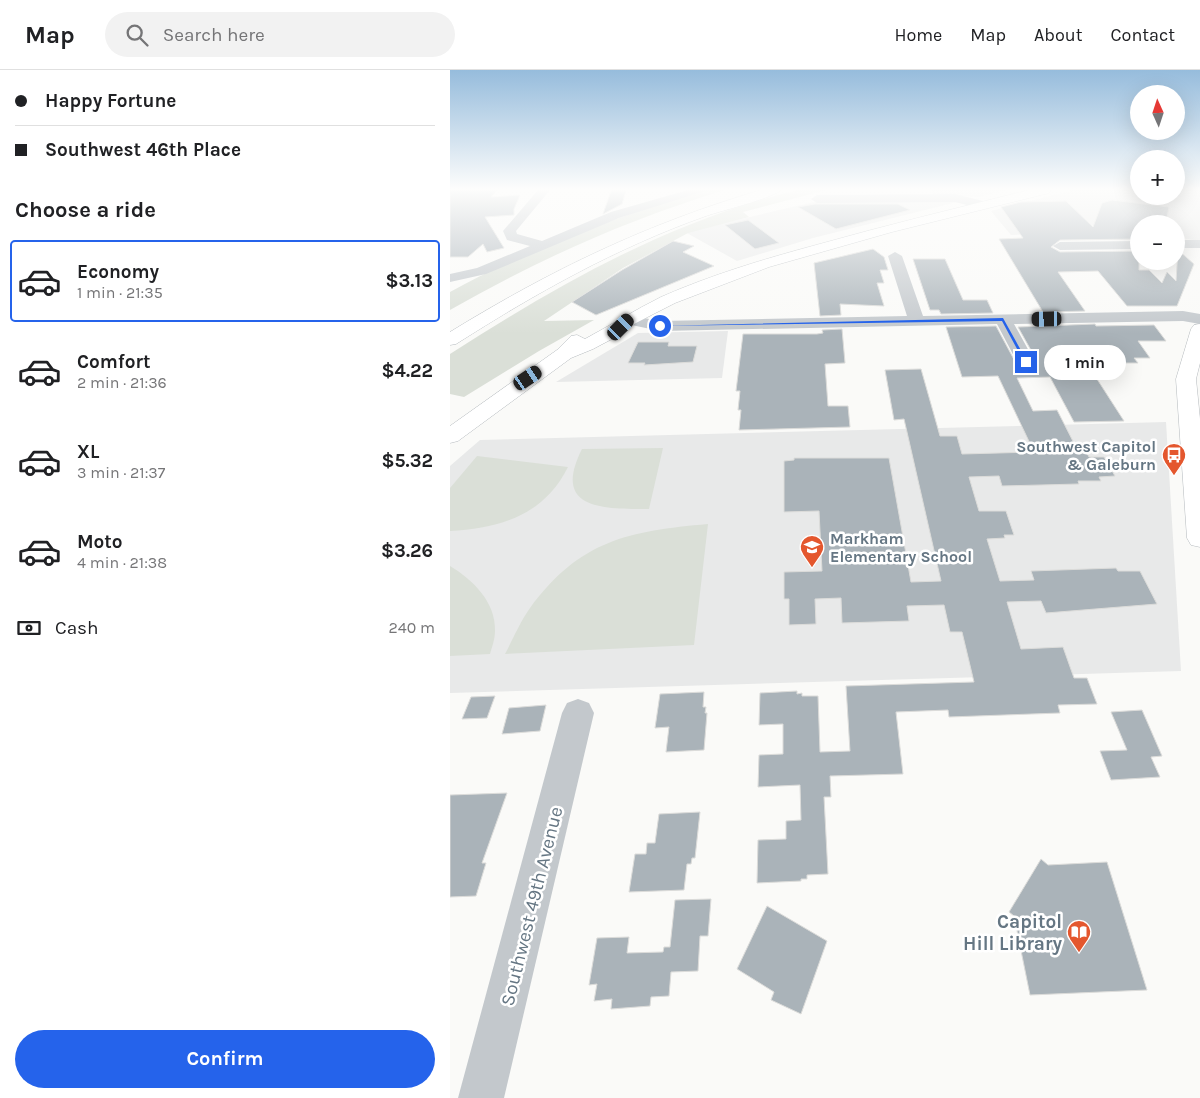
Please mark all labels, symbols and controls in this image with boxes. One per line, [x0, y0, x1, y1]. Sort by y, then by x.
search box [105, 12, 455, 57]
text: Map [25, 21, 75, 49]
icon: search [123, 21, 151, 49]
text: Search here [163, 24, 265, 46]
text: Home [894, 24, 942, 46]
text: Map [970, 24, 1006, 46]
text: About [1034, 24, 1083, 46]
text: Contact [1111, 24, 1175, 46]
north arrow [1130, 85, 1185, 140]
map controls [1130, 85, 1185, 270]
text: Happy Fortune [45, 90, 176, 112]
text: Southwest 46th Place [45, 139, 241, 161]
button: + [1130, 150, 1185, 205]
text: Choose a ride [15, 197, 156, 223]
button: − [1130, 215, 1185, 270]
icon: car [17, 259, 62, 304]
text: Economy [77, 261, 159, 283]
text: $3.13 [385, 270, 433, 292]
text: 1 min · 21:35 [77, 283, 163, 302]
car [605, 311, 636, 343]
car [1031, 311, 1062, 327]
route start [649, 315, 671, 337]
callout: 1 min [1044, 344, 1126, 380]
icon: car [17, 349, 62, 394]
text: Comfort [77, 351, 151, 373]
route end [1015, 351, 1037, 373]
text: 1 min [1065, 353, 1105, 372]
text: $4.22 [382, 360, 433, 382]
car [511, 363, 544, 393]
text: 2 min · 21:36 [77, 373, 167, 392]
place label: Southwest Capitol & Galeburn [1016, 437, 1156, 474]
icon: car [17, 439, 62, 484]
text: XL [77, 441, 99, 463]
bus stop icon: Southwest Capitol & Galeburn [1161, 442, 1187, 476]
text: $5.32 [381, 450, 433, 472]
text: 3 min · 21:37 [77, 463, 165, 482]
icon: car [17, 529, 62, 574]
place label: Markham Elementary School [830, 529, 972, 566]
text: Moto [77, 531, 123, 553]
school or university icon: Markham Elementary School [799, 534, 825, 568]
text: $3.26 [381, 540, 433, 562]
text: 4 min · 21:38 [77, 553, 167, 572]
icon: cash [15, 614, 43, 642]
text: Cash [55, 617, 99, 639]
text: 240 m [389, 618, 435, 637]
street label: Southwest 49th Avenue [497, 804, 567, 1008]
place label: Capitol Hill Library [963, 911, 1062, 955]
library icon: Capitol Hill Library [1066, 919, 1092, 953]
button: Confirm [15, 1030, 435, 1088]

